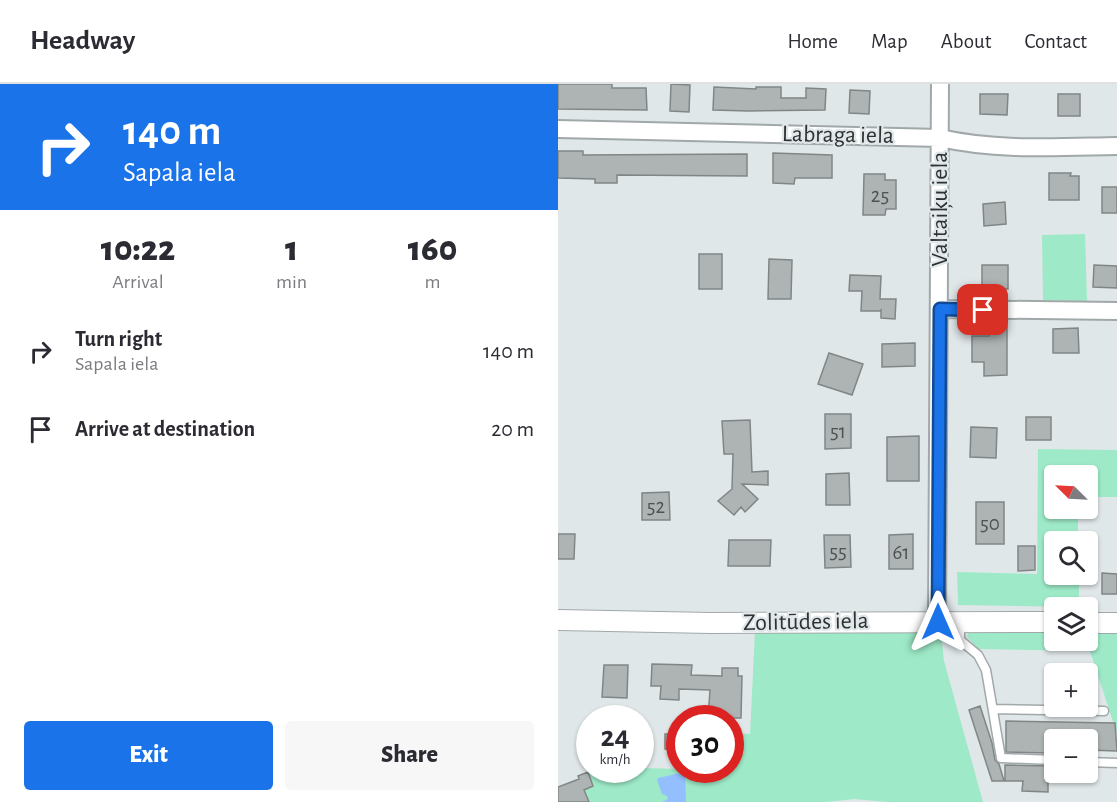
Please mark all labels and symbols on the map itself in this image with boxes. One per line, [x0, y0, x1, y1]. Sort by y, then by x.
street label: Labraga iela [782, 122, 894, 148]
street label: Valtaiķu iela [928, 152, 953, 266]
house number: 25 [871, 185, 889, 206]
pin [957, 284, 1008, 335]
house number: 51 [830, 421, 846, 442]
north arrow [1044, 465, 1098, 519]
house number: 52 [647, 496, 665, 517]
house number: 50 [980, 513, 1000, 534]
house number: 55 [829, 541, 847, 562]
house number: 61 [892, 542, 910, 563]
position arrow [906, 590, 970, 654]
street label: Zolitūdes iela [743, 609, 869, 635]
speed limit sign: 30 [666, 705, 744, 783]

